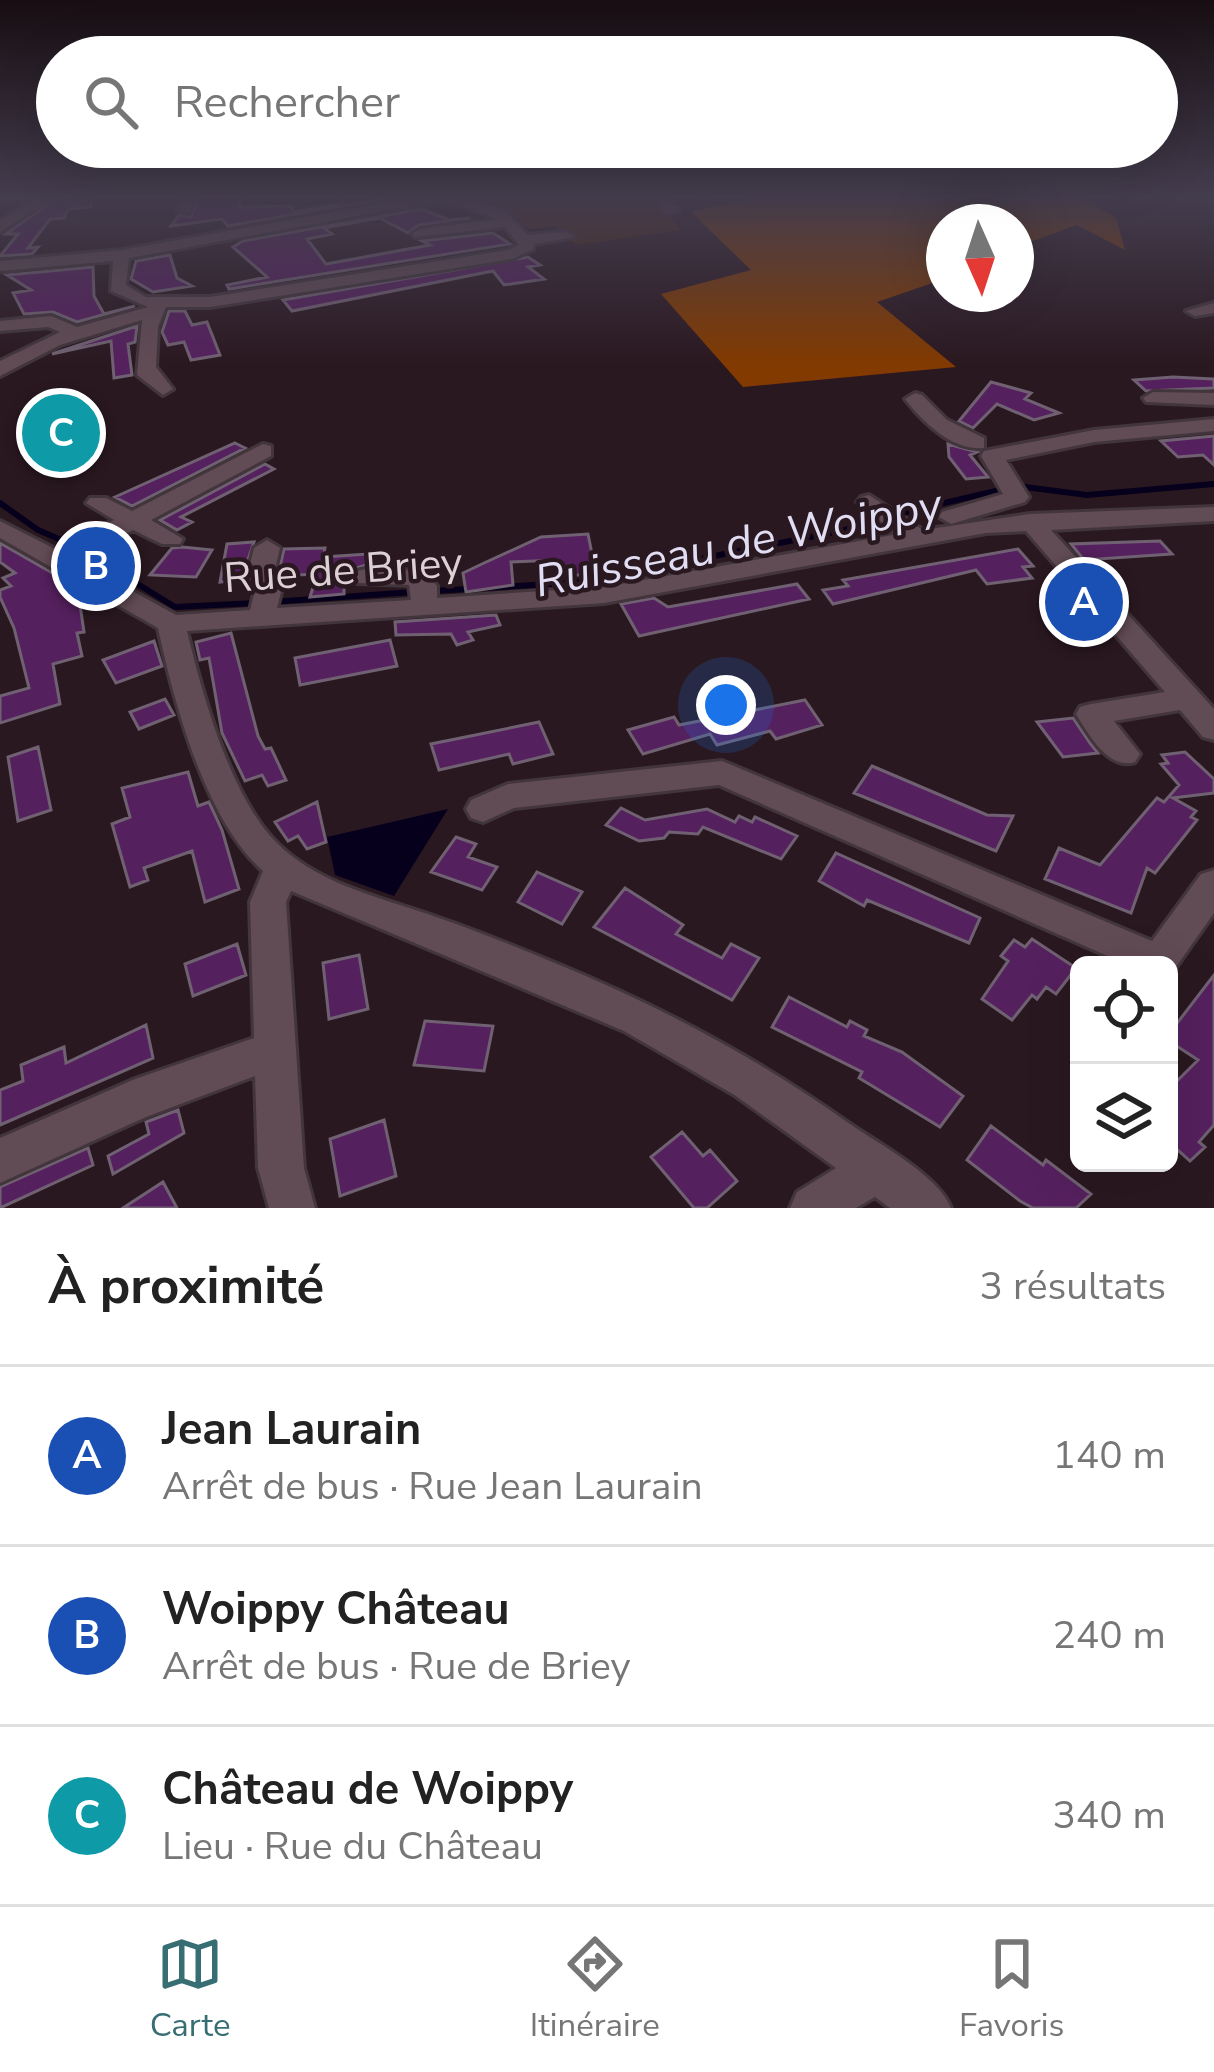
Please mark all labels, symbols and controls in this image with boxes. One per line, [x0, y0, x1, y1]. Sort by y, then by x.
search box [36, 36, 1178, 168]
icon: search [78, 69, 144, 135]
text: Rechercher [174, 72, 400, 133]
north arrow [926, 204, 1034, 312]
pin: C [22, 388, 100, 478]
water label: Ruisseau de Woippy [530, 474, 949, 613]
pin: B [57, 521, 135, 611]
street label: Rue de Briey [222, 534, 465, 607]
pin: A [1045, 557, 1123, 647]
your location [696, 675, 756, 735]
map controls [1070, 956, 1178, 1172]
button: locate [1070, 956, 1178, 1064]
button: layers [1070, 1064, 1178, 1172]
text: À proximité [48, 1251, 324, 1321]
text: 3 résultats [980, 1260, 1166, 1313]
text: Jean Laurain [162, 1399, 421, 1460]
text: A [72, 1429, 102, 1482]
text: 140 m [1052, 1429, 1166, 1482]
text: Arrêt de bus · Rue Jean Laurain [162, 1460, 703, 1513]
text: Woippy Château [162, 1579, 510, 1640]
text: B [74, 1609, 100, 1662]
text: 240 m [1052, 1609, 1166, 1662]
text: Arrêt de bus · Rue de Briey [162, 1640, 631, 1693]
text: Château de Woippy [162, 1759, 573, 1820]
text: C [74, 1789, 100, 1842]
text: 340 m [1052, 1789, 1166, 1842]
text: Lieu · Rue du Château [162, 1820, 543, 1873]
tab: Carte [150, 1931, 230, 2048]
tab: Itinéraire [530, 1931, 660, 2048]
tab: Favoris [959, 1931, 1064, 2048]

